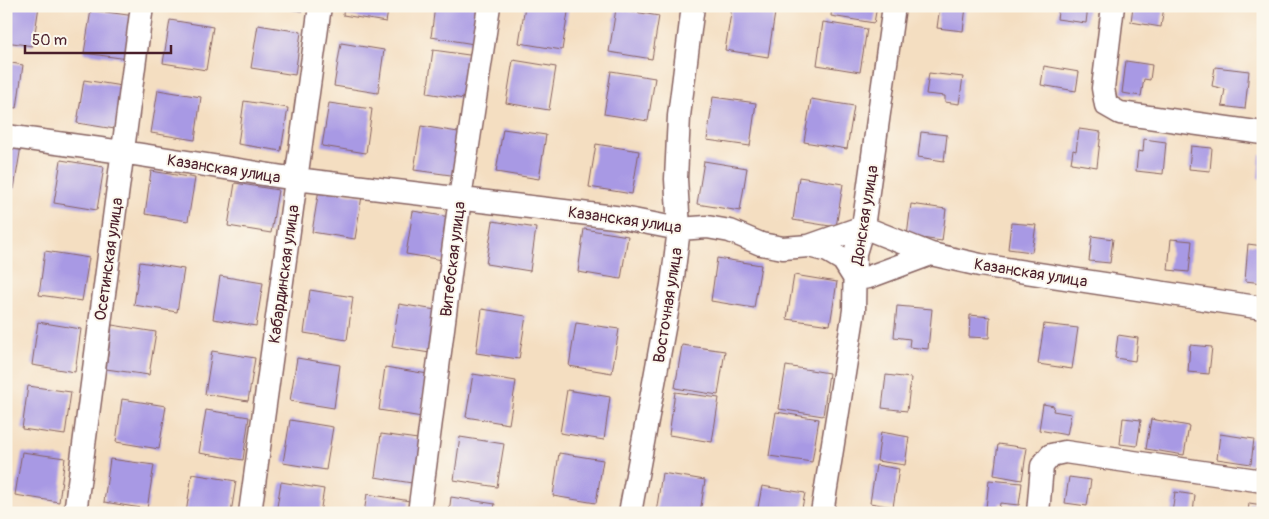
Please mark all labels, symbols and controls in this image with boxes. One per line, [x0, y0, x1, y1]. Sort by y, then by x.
scale bar [25, 22, 171, 54]
text: 50 m [32, 31, 67, 50]
street label: Казанская улица [166, 150, 282, 188]
street label: Донская улица [847, 164, 883, 268]
street label: Осетинская улица [90, 196, 128, 322]
street label: Витебская улица [436, 200, 470, 318]
street label: Казанская улица [567, 202, 683, 238]
street label: Кабардинская улица [264, 204, 304, 345]
street label: Восточная улица [649, 246, 687, 364]
street label: Казанская улица [973, 254, 1089, 292]

